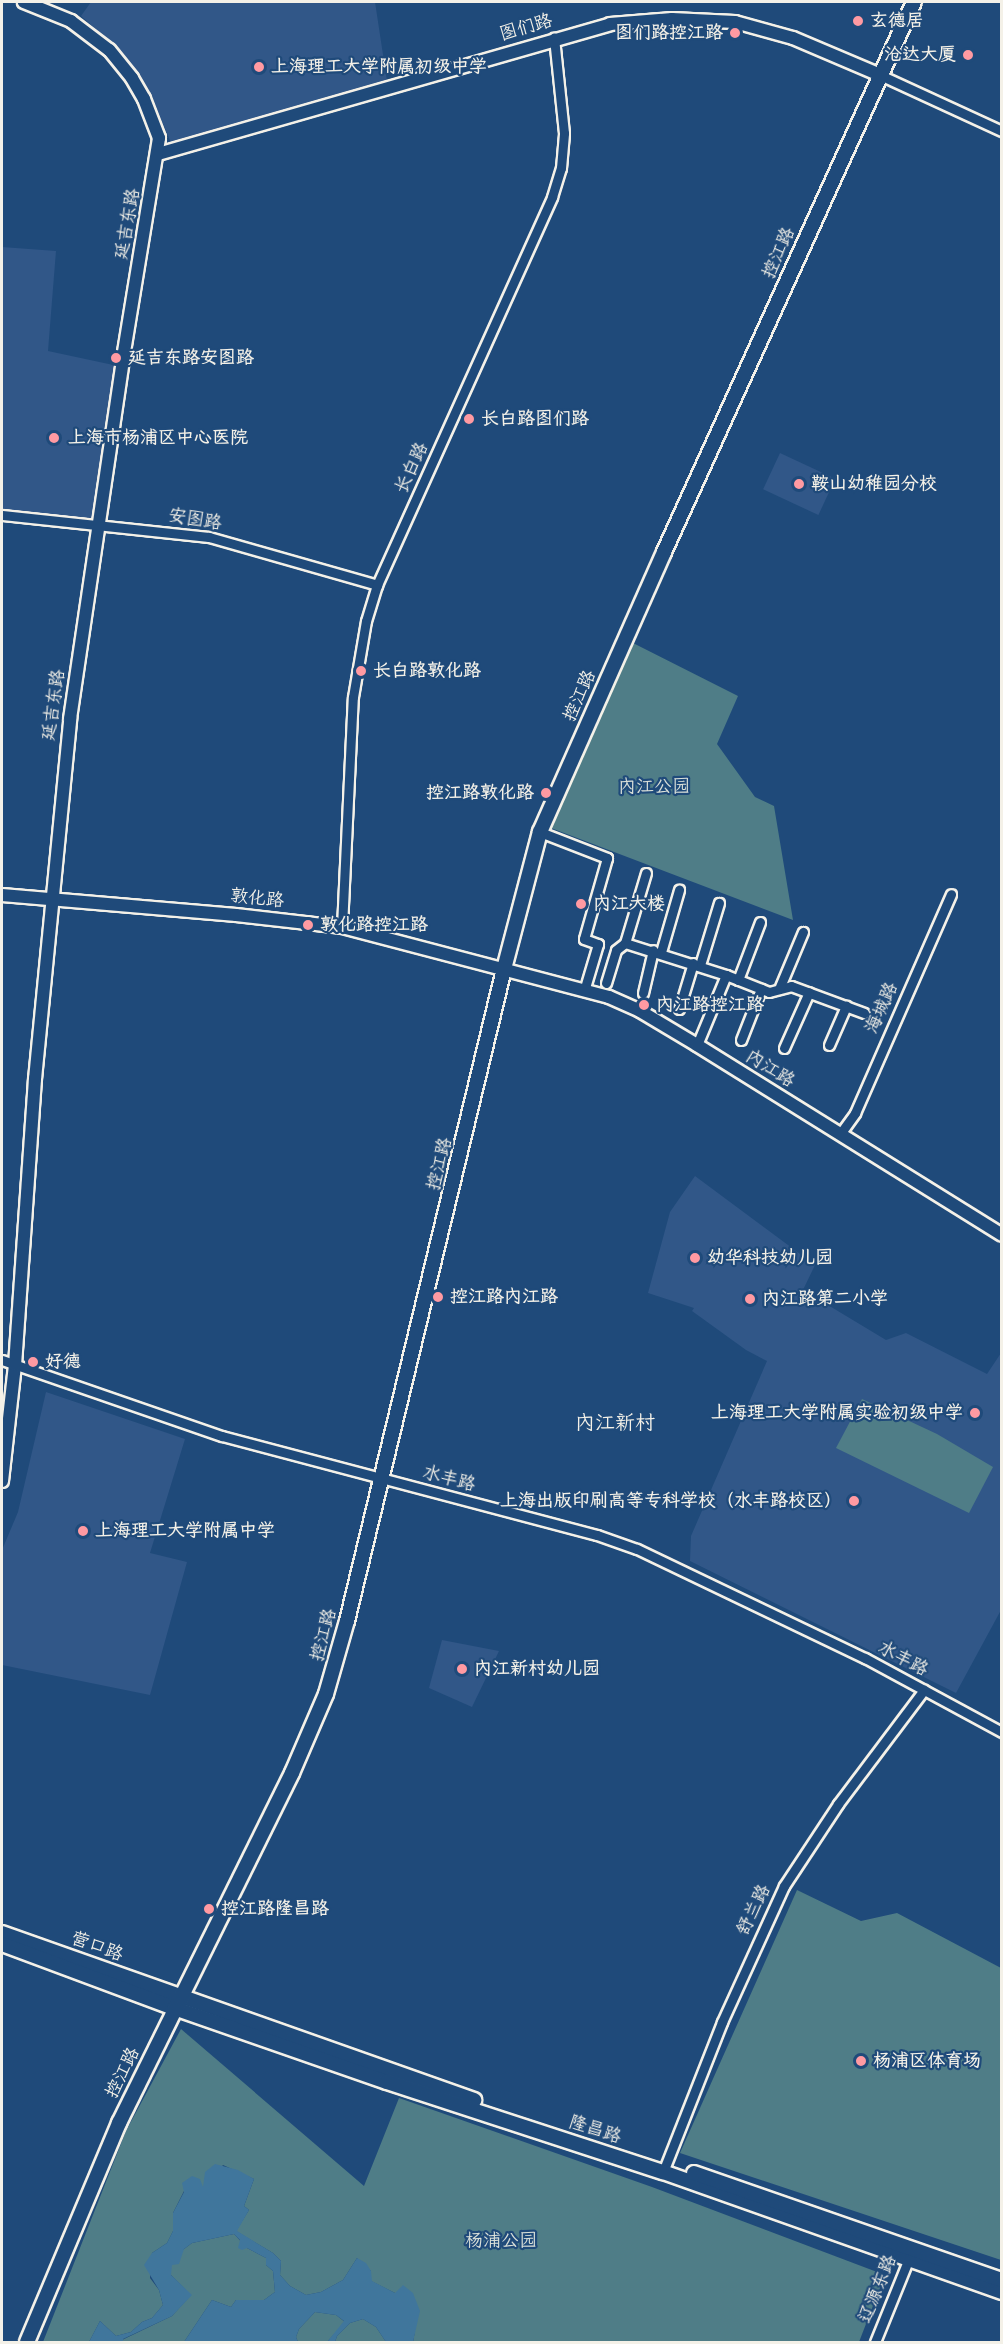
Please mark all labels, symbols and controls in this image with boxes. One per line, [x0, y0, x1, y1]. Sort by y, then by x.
street label: 图们路 [497, 10, 555, 46]
place label: 玄德居 [870, 10, 924, 32]
marker: 玄德居 [851, 14, 865, 28]
place label: 图们路控江路 [615, 22, 723, 44]
marker: 图们路控江路 [728, 26, 742, 40]
place label: 沧达大厦 [884, 44, 956, 66]
marker: 沧达大厦 [961, 48, 975, 62]
place label: 上海理工大学附属初级中学 [271, 56, 487, 78]
marker: 上海理工大学附属初级中学 [252, 60, 266, 74]
street label: 延吉东路 [111, 187, 145, 261]
street label: 控江路 [758, 224, 800, 282]
place label: 延吉东路安图路 [128, 347, 254, 369]
marker: 延吉东路安图路 [109, 351, 123, 365]
place label: 长白路图们路 [481, 408, 589, 430]
marker: 长白路图们路 [462, 412, 476, 426]
place label: 上海市杨浦区中心医院 [68, 427, 248, 449]
marker: 上海市杨浦区中心医院 [45, 429, 63, 447]
street label: 长白路 [391, 439, 433, 497]
place label: 鞍山幼稚园分校 [811, 473, 937, 495]
marker: 鞍山幼稚园分校 [792, 477, 806, 491]
street label: 安图路 [167, 505, 223, 535]
place label: 长白路敦化路 [373, 660, 481, 682]
marker: 长白路敦化路 [354, 664, 368, 678]
street label: 控江路 [559, 667, 601, 725]
street label: 延吉东路 [38, 668, 70, 742]
park label: 内江公园 [618, 776, 690, 798]
place label: 控江路敦化路 [426, 782, 534, 804]
marker: 控江路敦化路 [539, 786, 553, 800]
street label: 敦化路 [229, 885, 285, 913]
place label: 内江大楼 [593, 893, 665, 915]
marker: 内江大楼 [574, 897, 588, 911]
place label: 敦化路控江路 [320, 914, 428, 936]
marker: 敦化路控江路 [301, 918, 315, 932]
street label: 海城路 [861, 979, 903, 1037]
place label: 内江路控江路 [656, 994, 764, 1016]
marker: 内江路控江路 [637, 998, 651, 1012]
street label: 内江路 [741, 1046, 799, 1092]
street label: 控江路 [423, 1135, 457, 1193]
place label: 幼华科技幼儿园 [707, 1247, 833, 1269]
marker: 幼华科技幼儿园 [688, 1251, 702, 1265]
place label: 控江路内江路 [450, 1286, 558, 1308]
place label: 内江路第二小学 [762, 1288, 888, 1310]
marker: 控江路内江路 [431, 1290, 445, 1304]
marker: 内江路第二小学 [743, 1292, 757, 1306]
place label: 好德 [45, 1351, 81, 1373]
marker: 好德 [26, 1355, 40, 1369]
place label: 上海理工大学附属实验初级中学 [711, 1402, 963, 1424]
marker: 上海理工大学附属实验初级中学 [968, 1406, 982, 1420]
district label: 内江新村 [575, 1411, 655, 1435]
street label: 水丰路 [420, 1462, 478, 1496]
place label: 上海出版印刷高等专科学校（水丰路校区） [500, 1490, 842, 1512]
marker: 上海出版印刷高等专科学校（水丰路校区） [847, 1494, 861, 1508]
place label: 上海理工大学附属中学 [95, 1520, 275, 1542]
marker: 上海理工大学附属中学 [76, 1524, 90, 1538]
street label: 控江路 [307, 1606, 341, 1664]
street label: 水丰路 [874, 1637, 932, 1681]
place label: 内江新村幼儿园 [474, 1658, 600, 1680]
marker: 内江新村幼儿园 [455, 1662, 469, 1676]
street label: 舒兰路 [732, 1881, 776, 1939]
place label: 控江路隆昌路 [221, 1898, 329, 1920]
marker: 控江路隆昌路 [202, 1902, 216, 1916]
street label: 营口路 [68, 1928, 126, 1966]
street label: 控江路 [101, 2044, 145, 2102]
place label: 杨浦区体育场 [873, 2050, 981, 2072]
marker: 杨浦区体育场 [854, 2054, 868, 2068]
street label: 隆昌路 [566, 2111, 624, 2149]
park label: 杨浦公园 [465, 2230, 537, 2252]
street label: 辽源东路 [855, 2252, 901, 2326]

